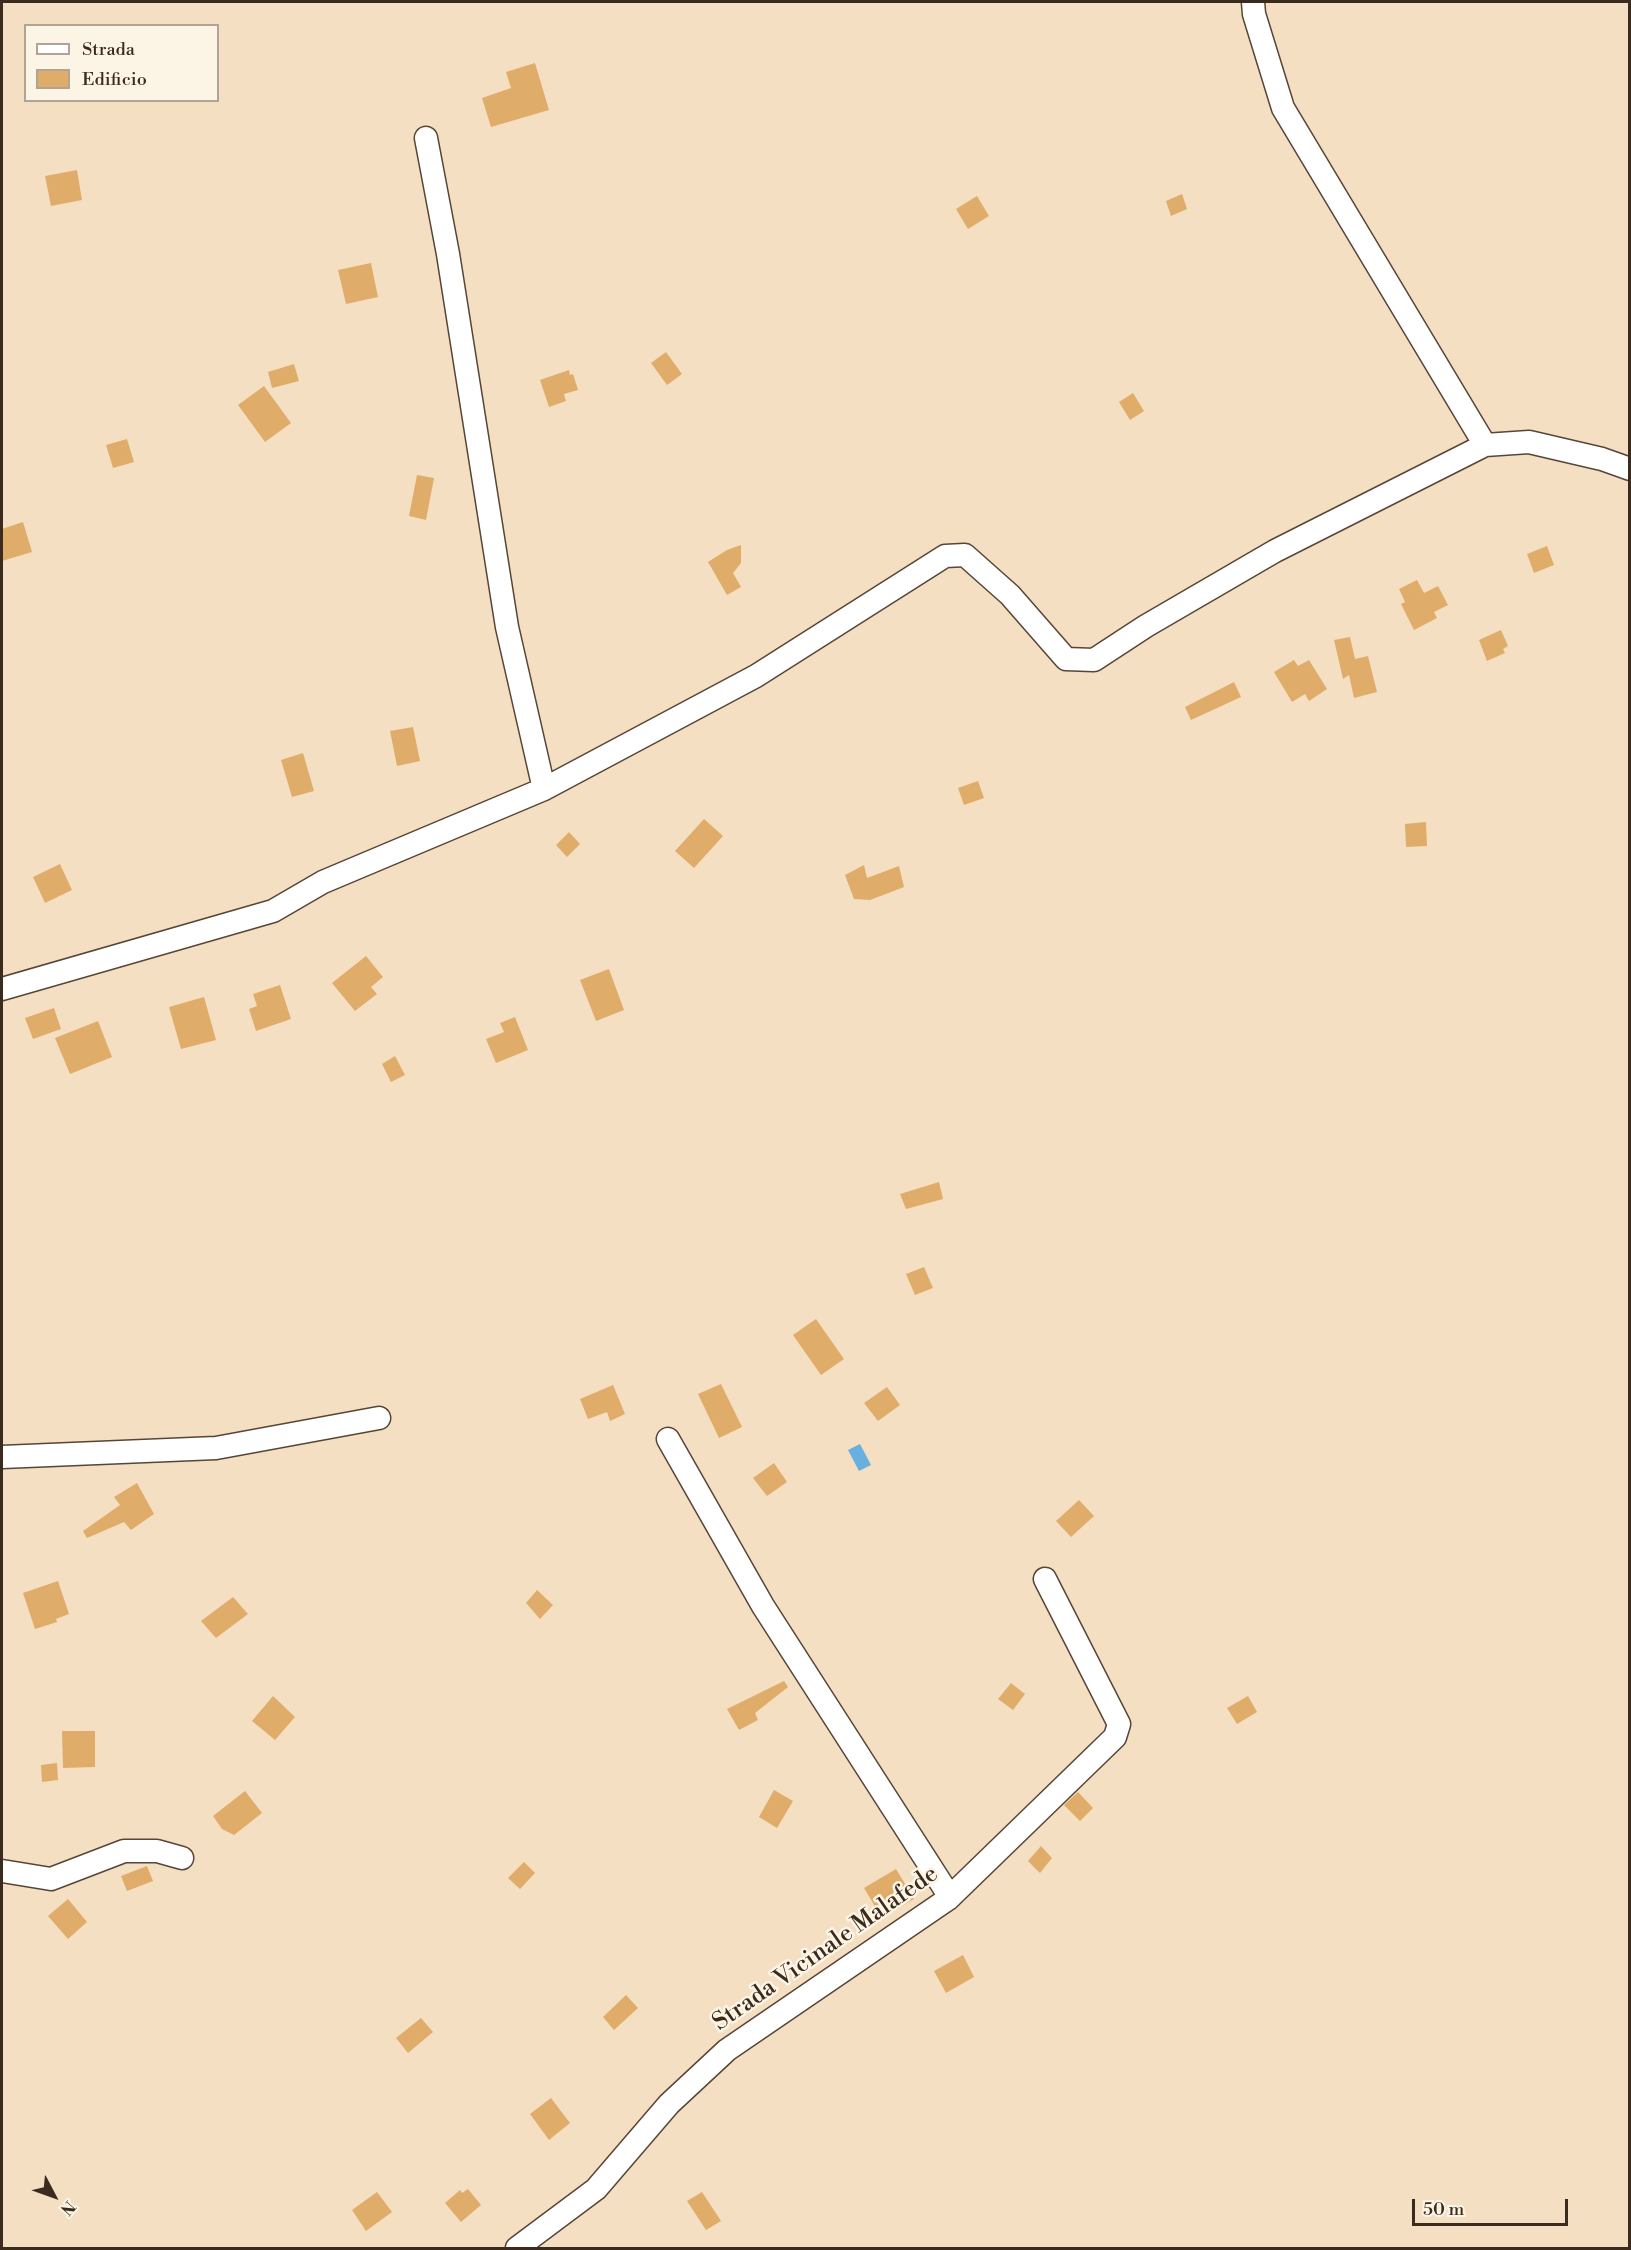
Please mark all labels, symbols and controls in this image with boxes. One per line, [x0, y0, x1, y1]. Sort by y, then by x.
legend [24, 24, 219, 102]
text: Strada [82, 38, 135, 61]
text: Edificio [82, 68, 147, 91]
street label: Strada Vicinale Malafede [708, 1860, 944, 2038]
north arrow [24, 2166, 84, 2226]
scale bar [1415, 2187, 1571, 2225]
text: N [56, 2196, 79, 2219]
text: 50 m [1423, 2198, 1464, 2221]

